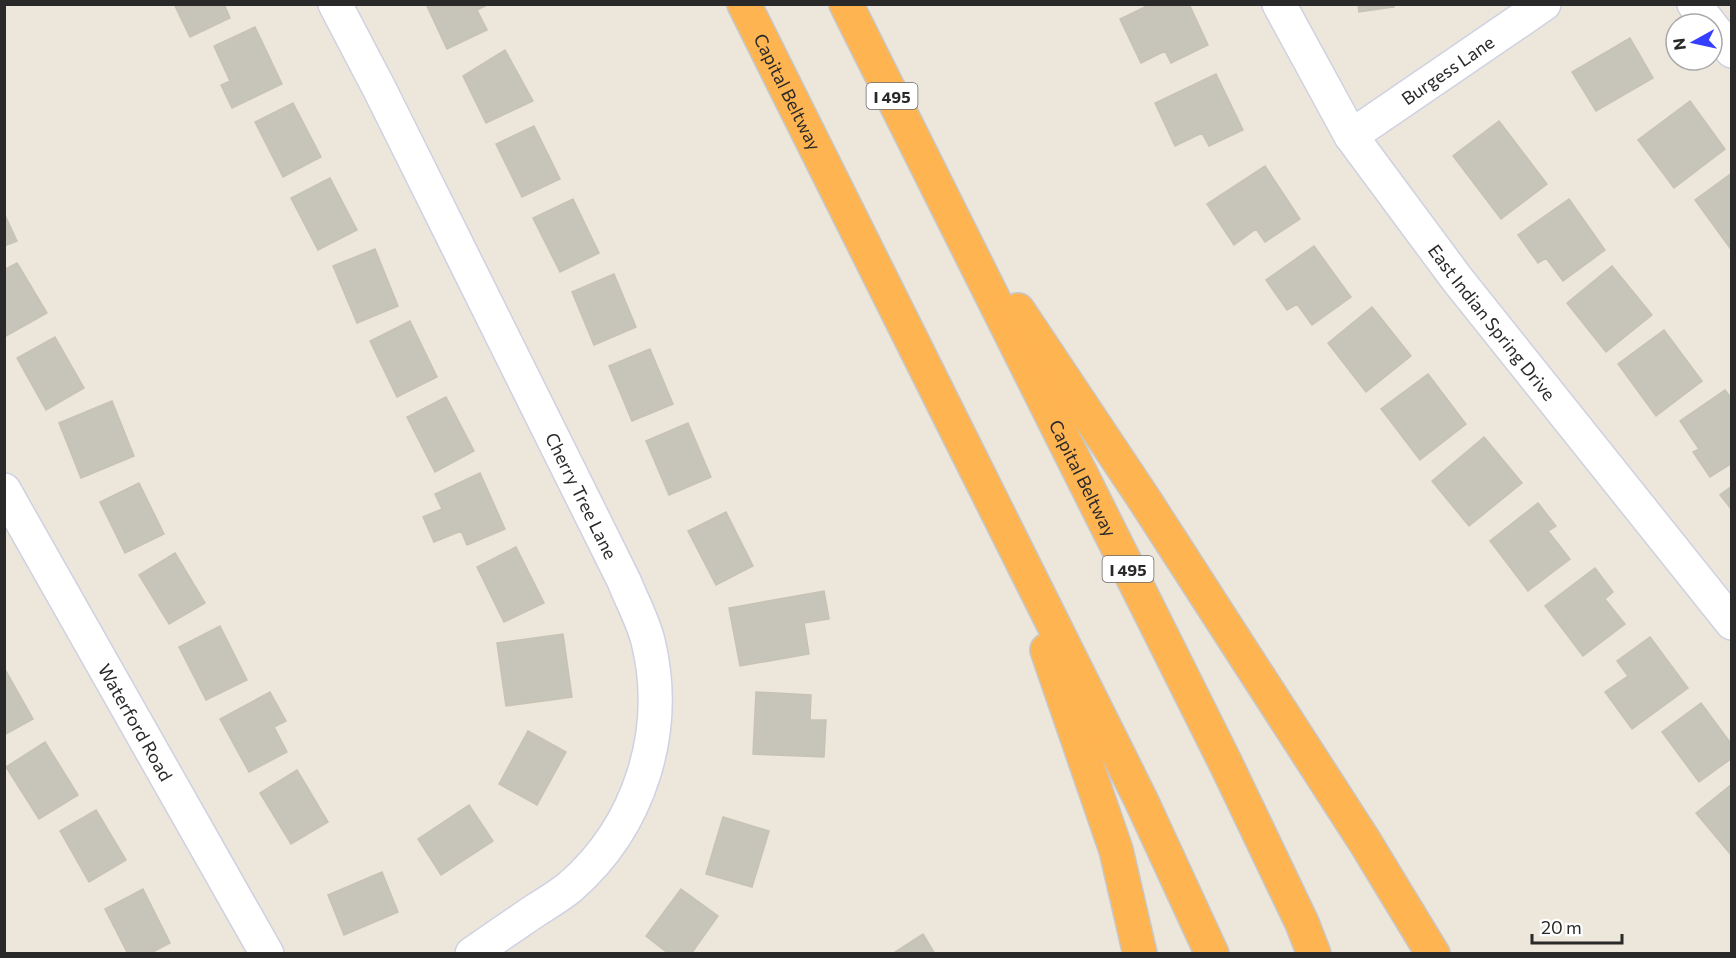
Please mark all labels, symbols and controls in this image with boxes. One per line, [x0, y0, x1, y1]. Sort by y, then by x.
north arrow [1664, 12, 1724, 72]
street label: Capital Beltway [749, 30, 826, 154]
street label: Burgess Lane [1397, 31, 1498, 109]
text: N [1668, 37, 1689, 51]
road number: I 495 [866, 83, 918, 109]
street label: East Indian Spring Drive [1424, 240, 1561, 405]
street label: Capital Beltway [1045, 416, 1121, 540]
street label: Cherry Tree Lane [541, 429, 622, 562]
road number: I 495 [1102, 556, 1154, 582]
street label: Waterford Road [94, 660, 178, 785]
scale bar [1532, 907, 1622, 945]
text: 20 m [1541, 916, 1582, 938]

